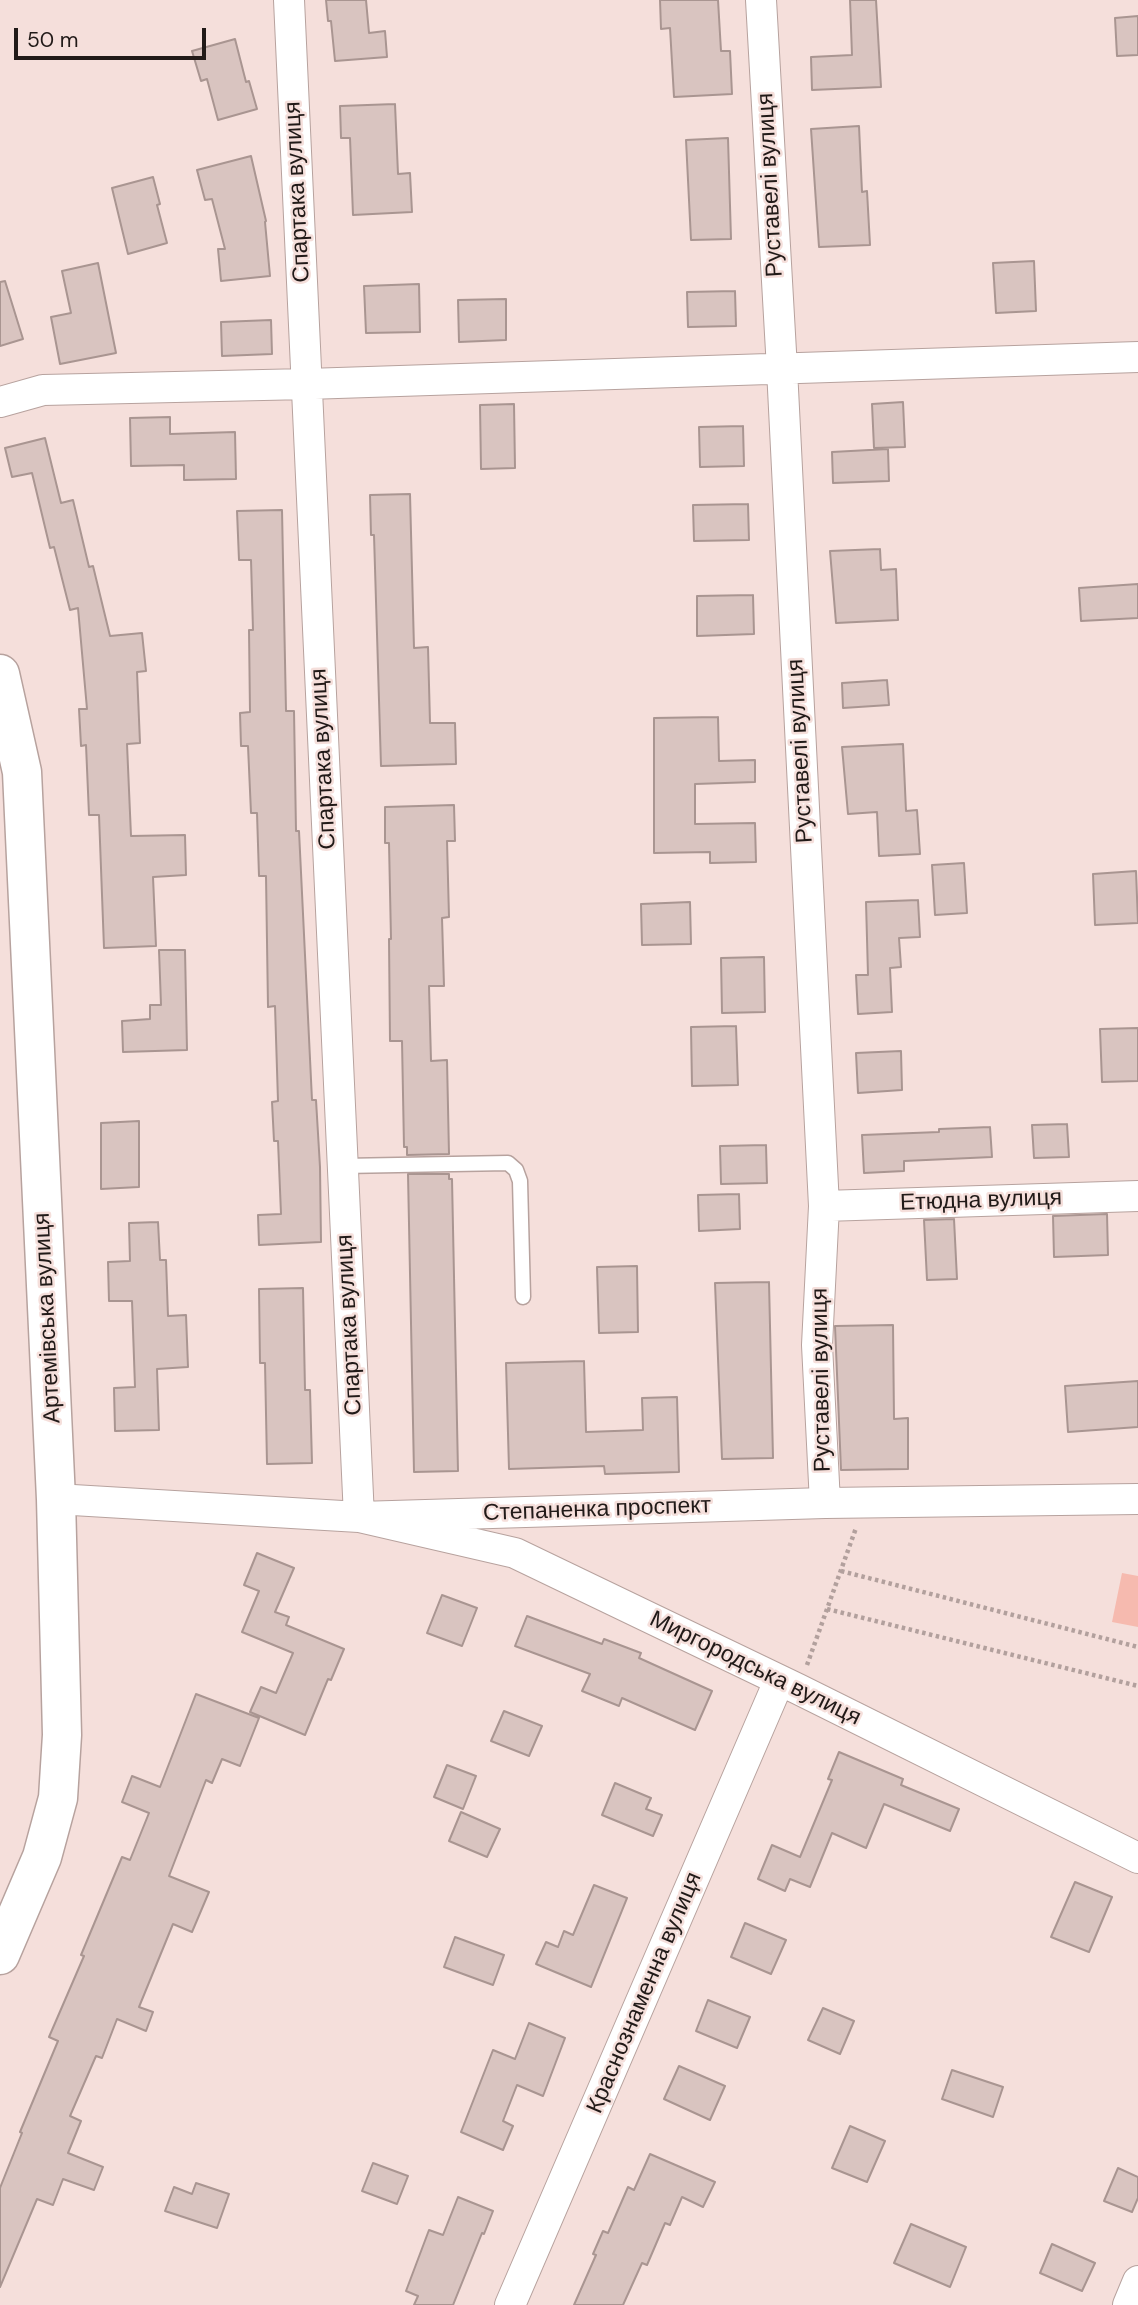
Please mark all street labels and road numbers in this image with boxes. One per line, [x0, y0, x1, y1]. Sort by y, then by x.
street label: Руставелі вулиця [752, 92, 790, 278]
street label: Спартака вулиця [279, 101, 317, 283]
street label: Руставелі вулиця [782, 658, 820, 844]
street label: Спартака вулиця [305, 668, 343, 850]
street label: Етюдна вулиця [899, 1184, 1063, 1218]
street label: Артемівська вулиця [29, 1212, 67, 1424]
street label: Спартака вулиця [331, 1234, 369, 1416]
street label: Руставелі вулиця [807, 1288, 837, 1472]
street label: Степаненка проспект [482, 1492, 712, 1528]
street label: Миргородська вулиця [645, 1606, 865, 1732]
street label: Краснознаменна вулиця [582, 1868, 708, 2118]

